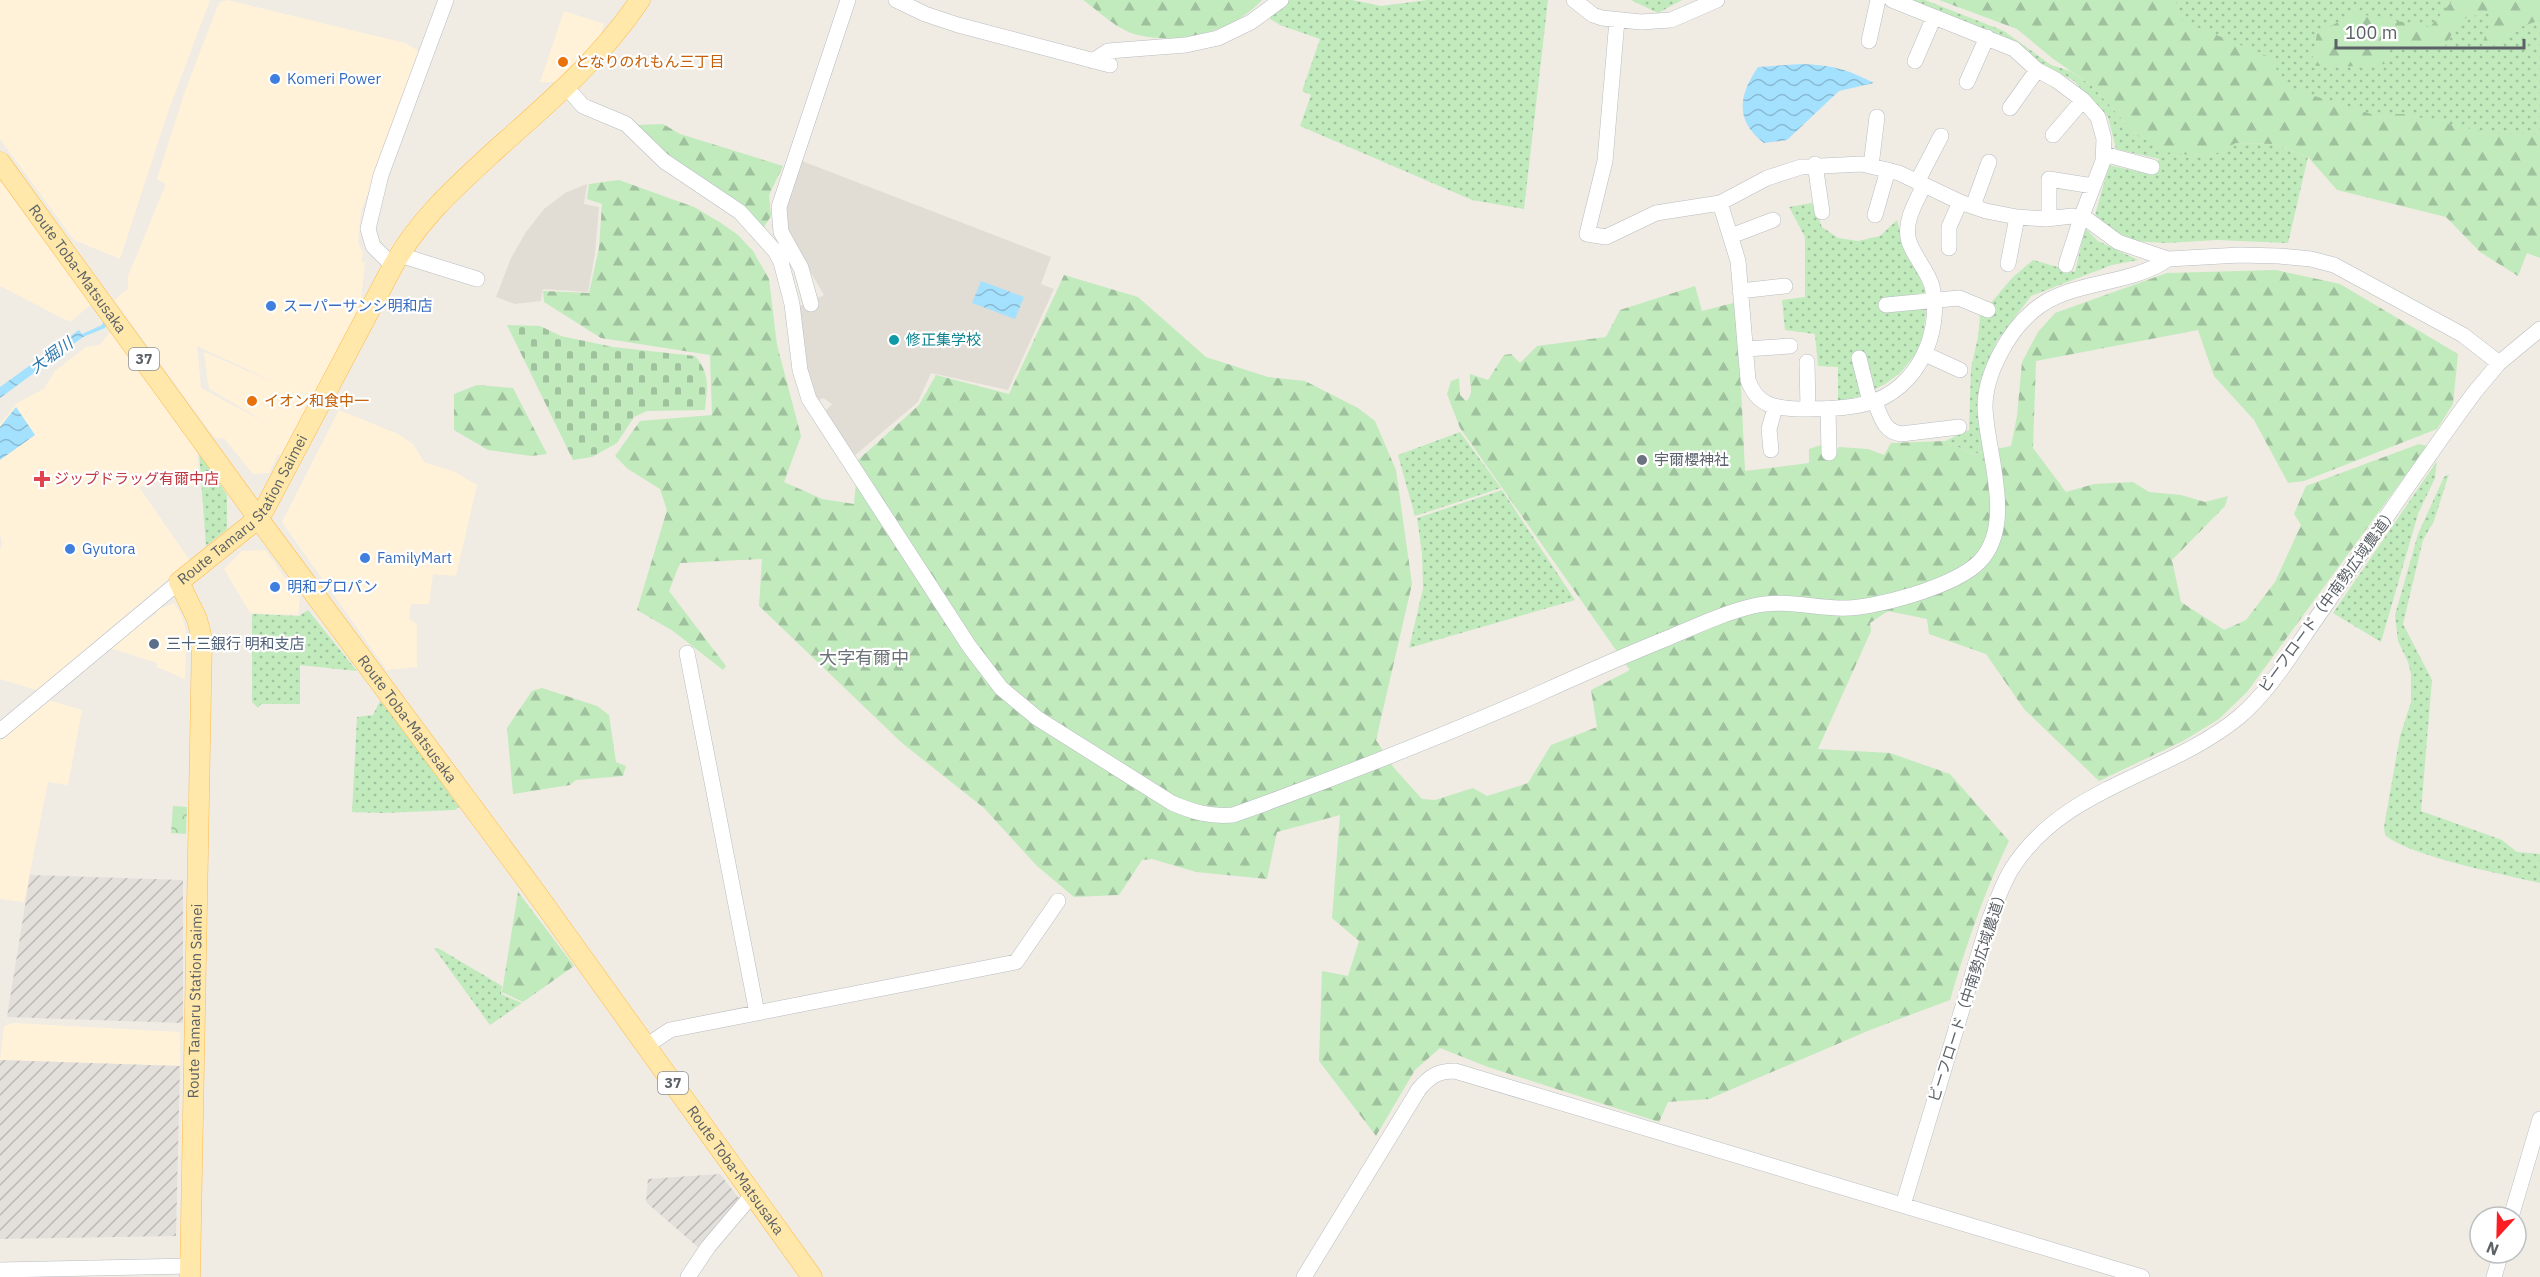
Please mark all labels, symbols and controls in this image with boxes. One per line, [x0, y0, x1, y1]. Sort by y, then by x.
scale bar [2336, 12, 2524, 50]
text: 100 m [2345, 21, 2397, 44]
place label: となりのれもん三丁目 [575, 52, 725, 71]
marker: となりのれもん三丁目 [556, 55, 570, 69]
place label: Komeri Power [287, 69, 381, 88]
marker: Komeri Power [268, 72, 282, 86]
street label: Route Toba-Matsusaka [25, 200, 131, 337]
place label: スーパーサンシ明和店 [283, 296, 433, 315]
marker: スーパーサンシ明和店 [264, 299, 278, 313]
place label: 修正集学校 [906, 330, 981, 349]
water label: 大堀川 [26, 332, 78, 377]
marker: 修正集学校 [887, 333, 901, 347]
road number: 37 [129, 348, 159, 370]
place label: イオン和食中一 [264, 391, 369, 410]
marker: イオン和食中一 [245, 394, 259, 408]
street label: Route Tamaru Station Saimei [173, 431, 311, 589]
place label: 宇爾櫻神社 [1654, 450, 1729, 469]
marker: 宇爾櫻神社 [1635, 453, 1649, 467]
place label: ジップドラッグ有爾中店 [54, 469, 219, 488]
marker: ジップドラッグ有爾中店 [35, 472, 49, 486]
street label: ビーフロード（中南勢広域農道） [2254, 503, 2401, 696]
place label: Gyutora [82, 539, 136, 558]
marker: Gyutora [63, 542, 77, 556]
place label: FamilyMart [377, 548, 452, 567]
marker: FamilyMart [358, 551, 372, 565]
place label: 明和プロパン [287, 577, 378, 596]
marker: 明和プロパン [268, 580, 282, 594]
place label: 三十三銀行 明和支店 [166, 634, 305, 653]
marker: 三十三銀行 明和支店 [147, 637, 161, 651]
district label: 大字有爾中 [819, 646, 909, 669]
street label: Route Toba-Matsusaka [354, 651, 461, 786]
street label: ビーフロード（中南勢広域農道） [1924, 885, 2011, 1104]
street label: Route Tamaru Station Saimei [183, 904, 206, 1099]
road number: 37 [658, 1072, 688, 1094]
street label: Route Toba-Matsusaka [683, 1102, 789, 1238]
north arrow [2468, 1205, 2528, 1265]
text: N [2483, 1237, 2502, 1260]

